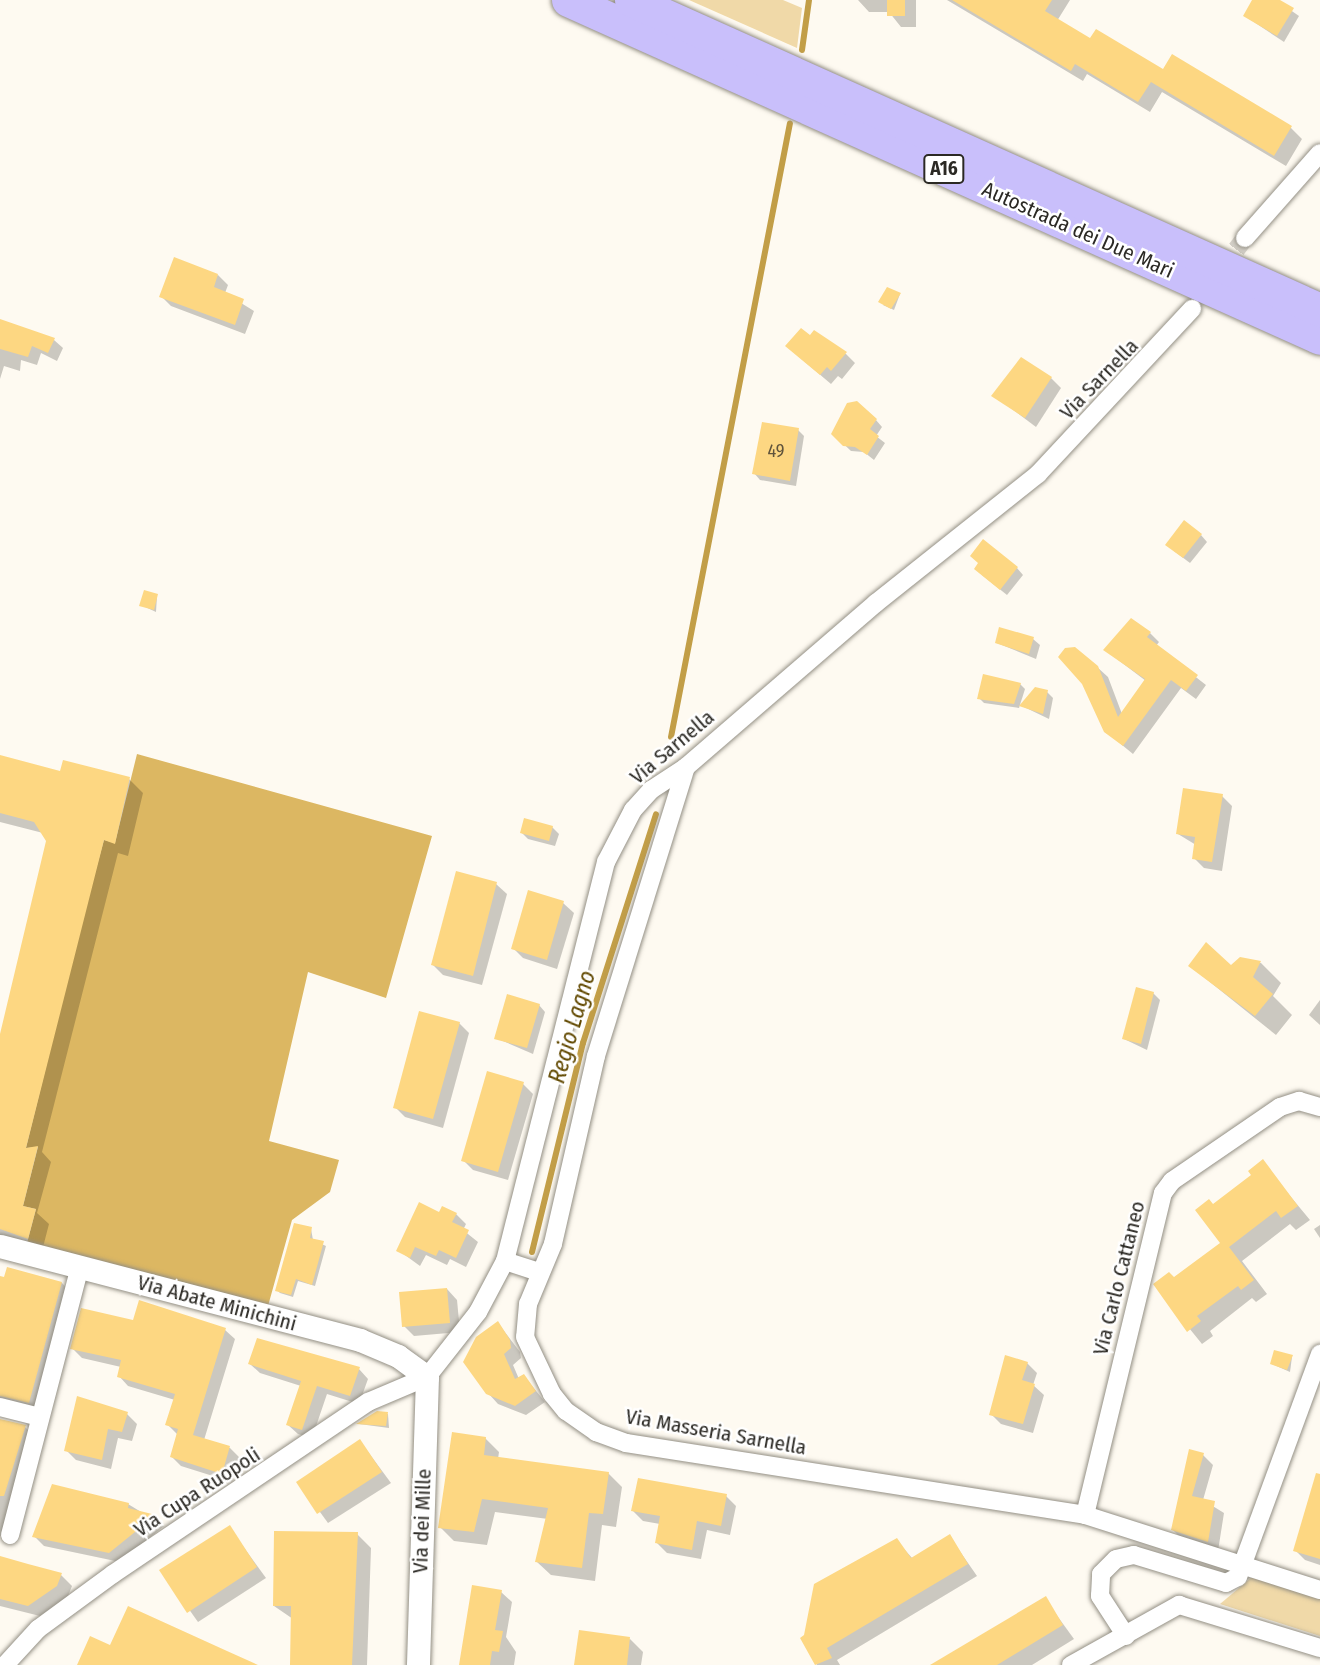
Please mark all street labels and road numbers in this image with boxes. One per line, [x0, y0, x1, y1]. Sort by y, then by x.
road number: A16 [923, 154, 965, 184]
street label: Autostrada dei Due Mari [978, 176, 1178, 284]
street label: Via Sarnella [1055, 334, 1143, 424]
street label: Via Sarnella [625, 705, 719, 789]
street label: Via Carlo Cattaneo [1088, 1198, 1150, 1358]
street label: Via Abate Minichini [135, 1270, 299, 1336]
street label: Via Masseria Sarnella [624, 1404, 808, 1460]
street label: Via Cupa Ruopoli [129, 1442, 265, 1542]
street label: Via dei Mille [408, 1468, 436, 1574]

